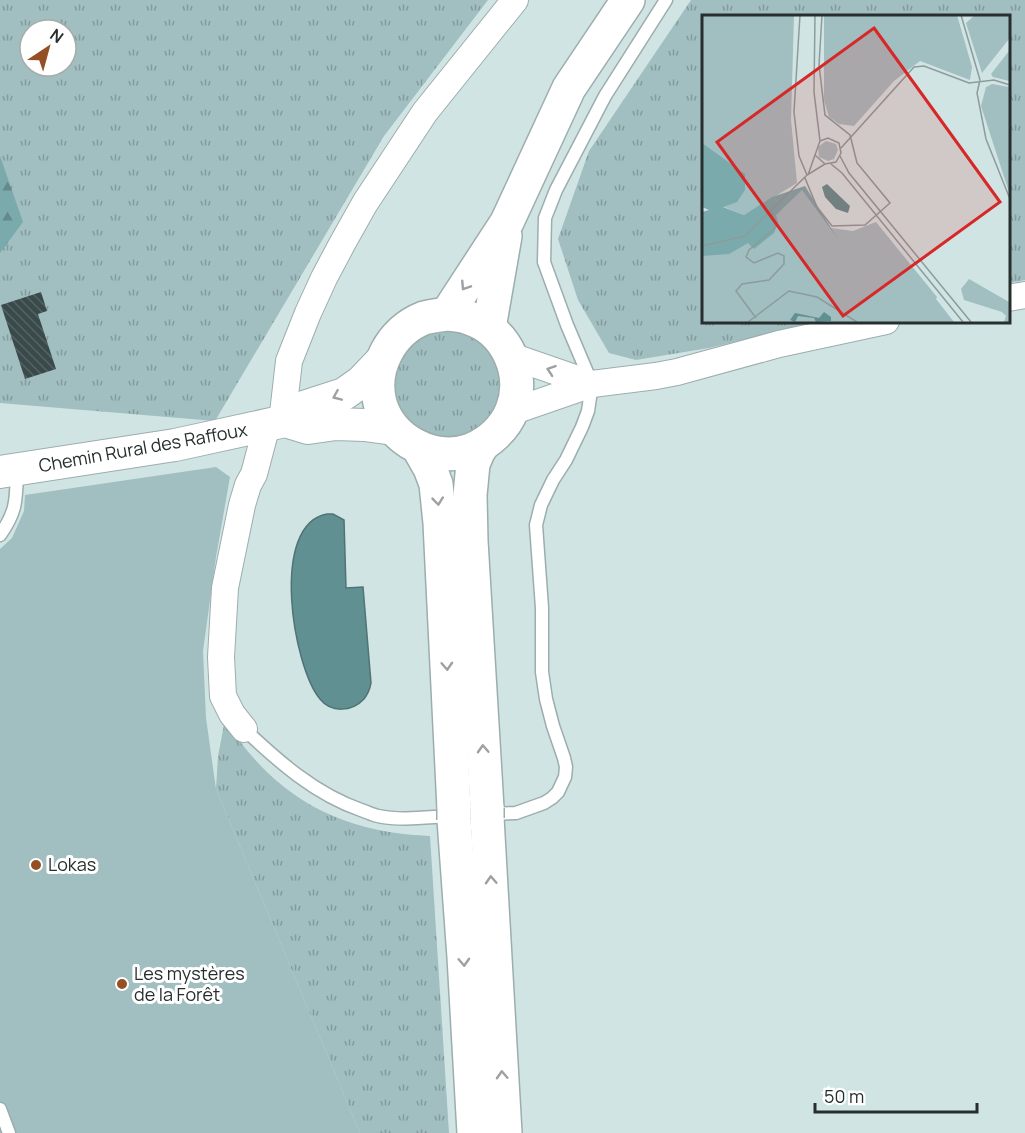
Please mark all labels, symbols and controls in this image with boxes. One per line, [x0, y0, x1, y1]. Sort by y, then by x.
inset map [702, 15, 1010, 322]
north arrow [18, 18, 78, 78]
text: N [46, 24, 68, 48]
one-way arrow [461, 280, 473, 290]
one-way arrow [546, 364, 557, 377]
one-way arrow [332, 389, 343, 401]
street label: Chemin Rural des Raffoux [37, 417, 250, 477]
one-way arrow [431, 497, 444, 506]
one-way arrow [440, 662, 453, 671]
one-way arrow [477, 745, 490, 754]
place label: Lokas [48, 852, 96, 876]
marker: Lokas [29, 858, 43, 872]
one-way arrow [484, 875, 497, 884]
one-way arrow [457, 957, 470, 966]
place label: Les mystères de la Forêt [134, 961, 245, 1006]
marker: Les mystères de la Forêt [115, 977, 129, 991]
one-way arrow [496, 1070, 509, 1079]
scale bar [815, 1076, 977, 1114]
text: 50 m [824, 1084, 864, 1108]

